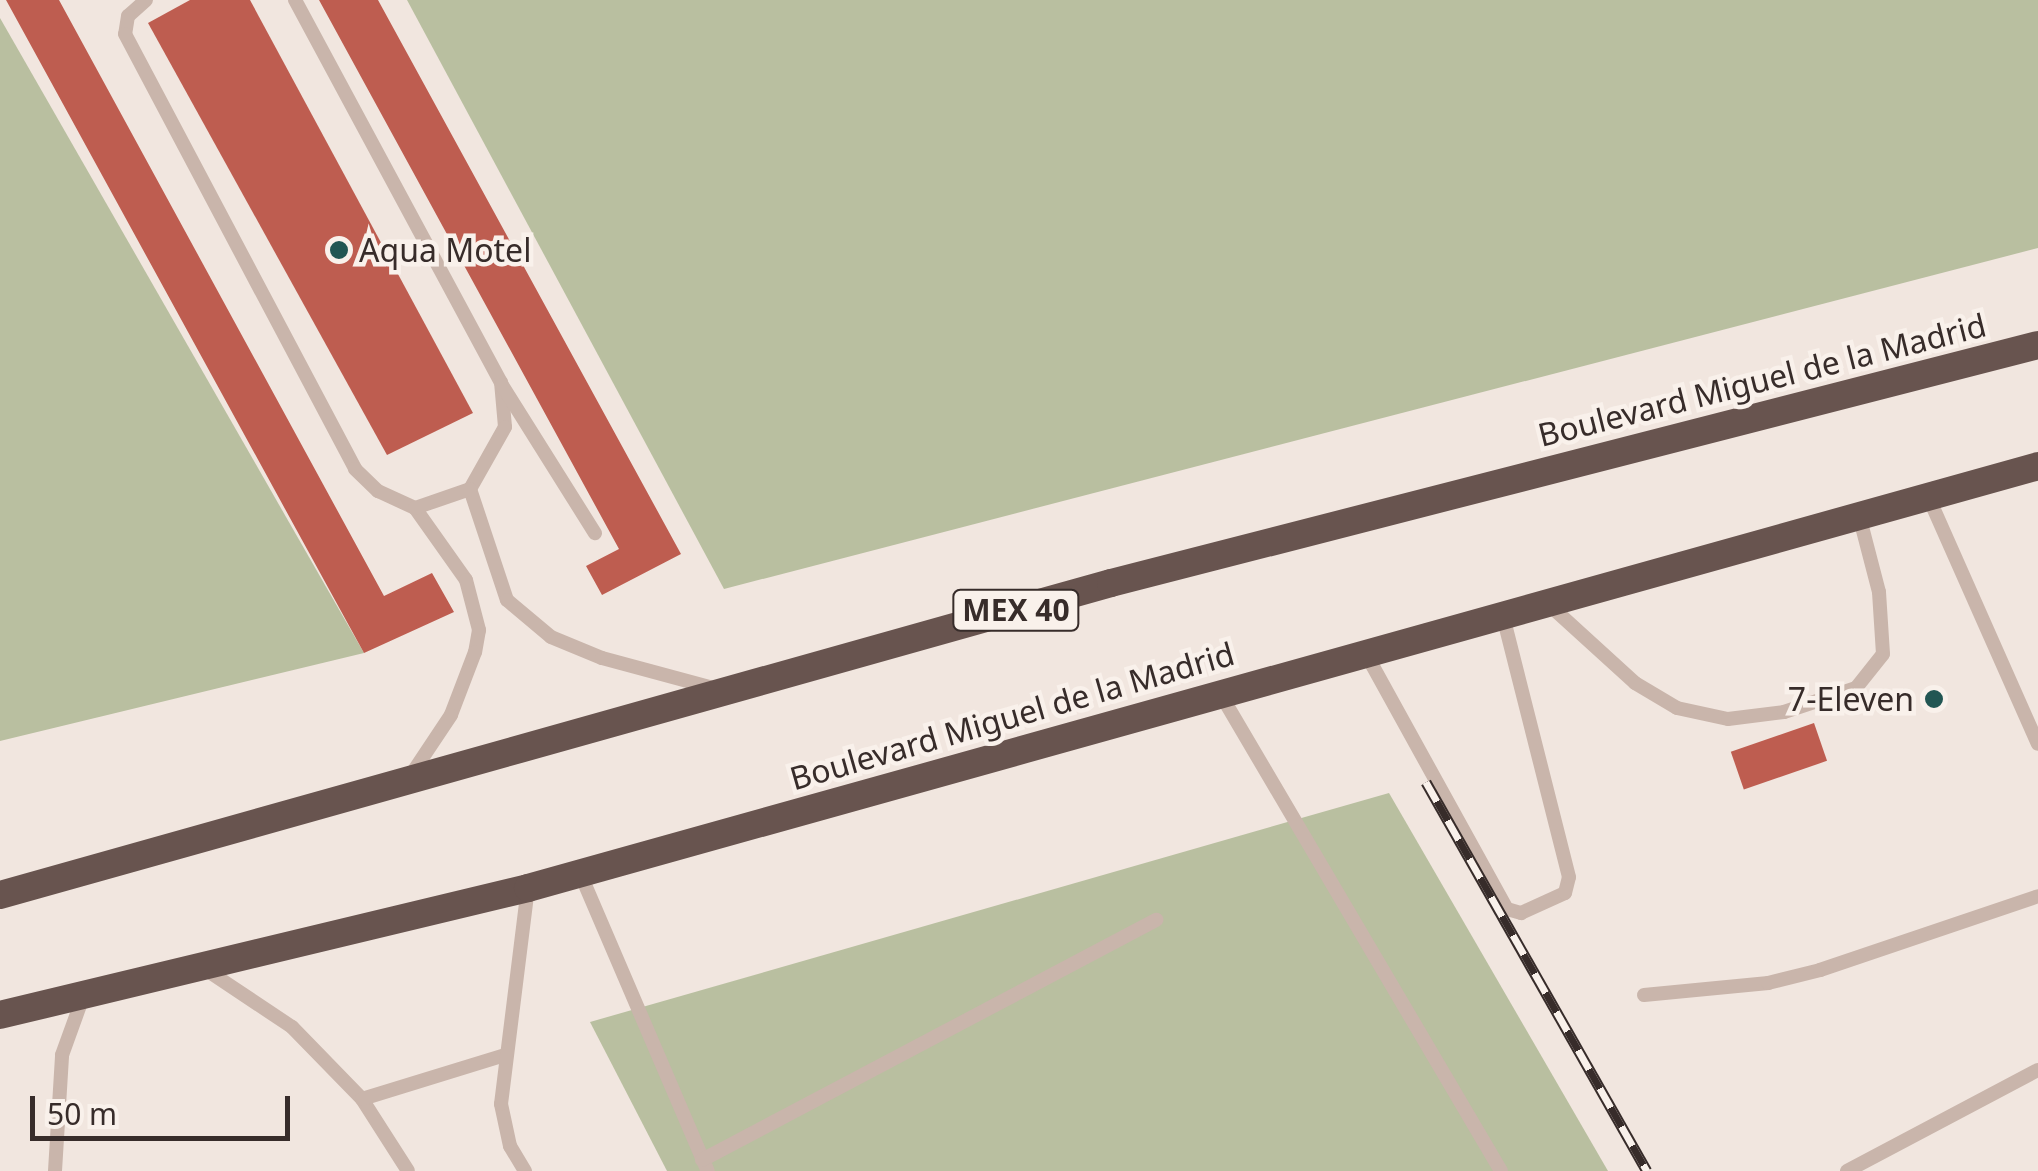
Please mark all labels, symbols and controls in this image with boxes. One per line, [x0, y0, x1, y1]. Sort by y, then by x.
place label: Aqua Motel [359, 231, 531, 269]
marker: Aqua Motel [328, 239, 350, 261]
street label: Boulevard Miguel de la Madrid [1534, 306, 1990, 454]
road number: MEX 40 [951, 585, 1081, 635]
street label: Boulevard Miguel de la Madrid [786, 634, 1238, 798]
place label: 7-Eleven [1788, 680, 1914, 718]
marker: 7-Eleven [1923, 688, 1945, 710]
scale bar [35, 1076, 295, 1138]
text: 50 m [47, 1093, 117, 1134]

